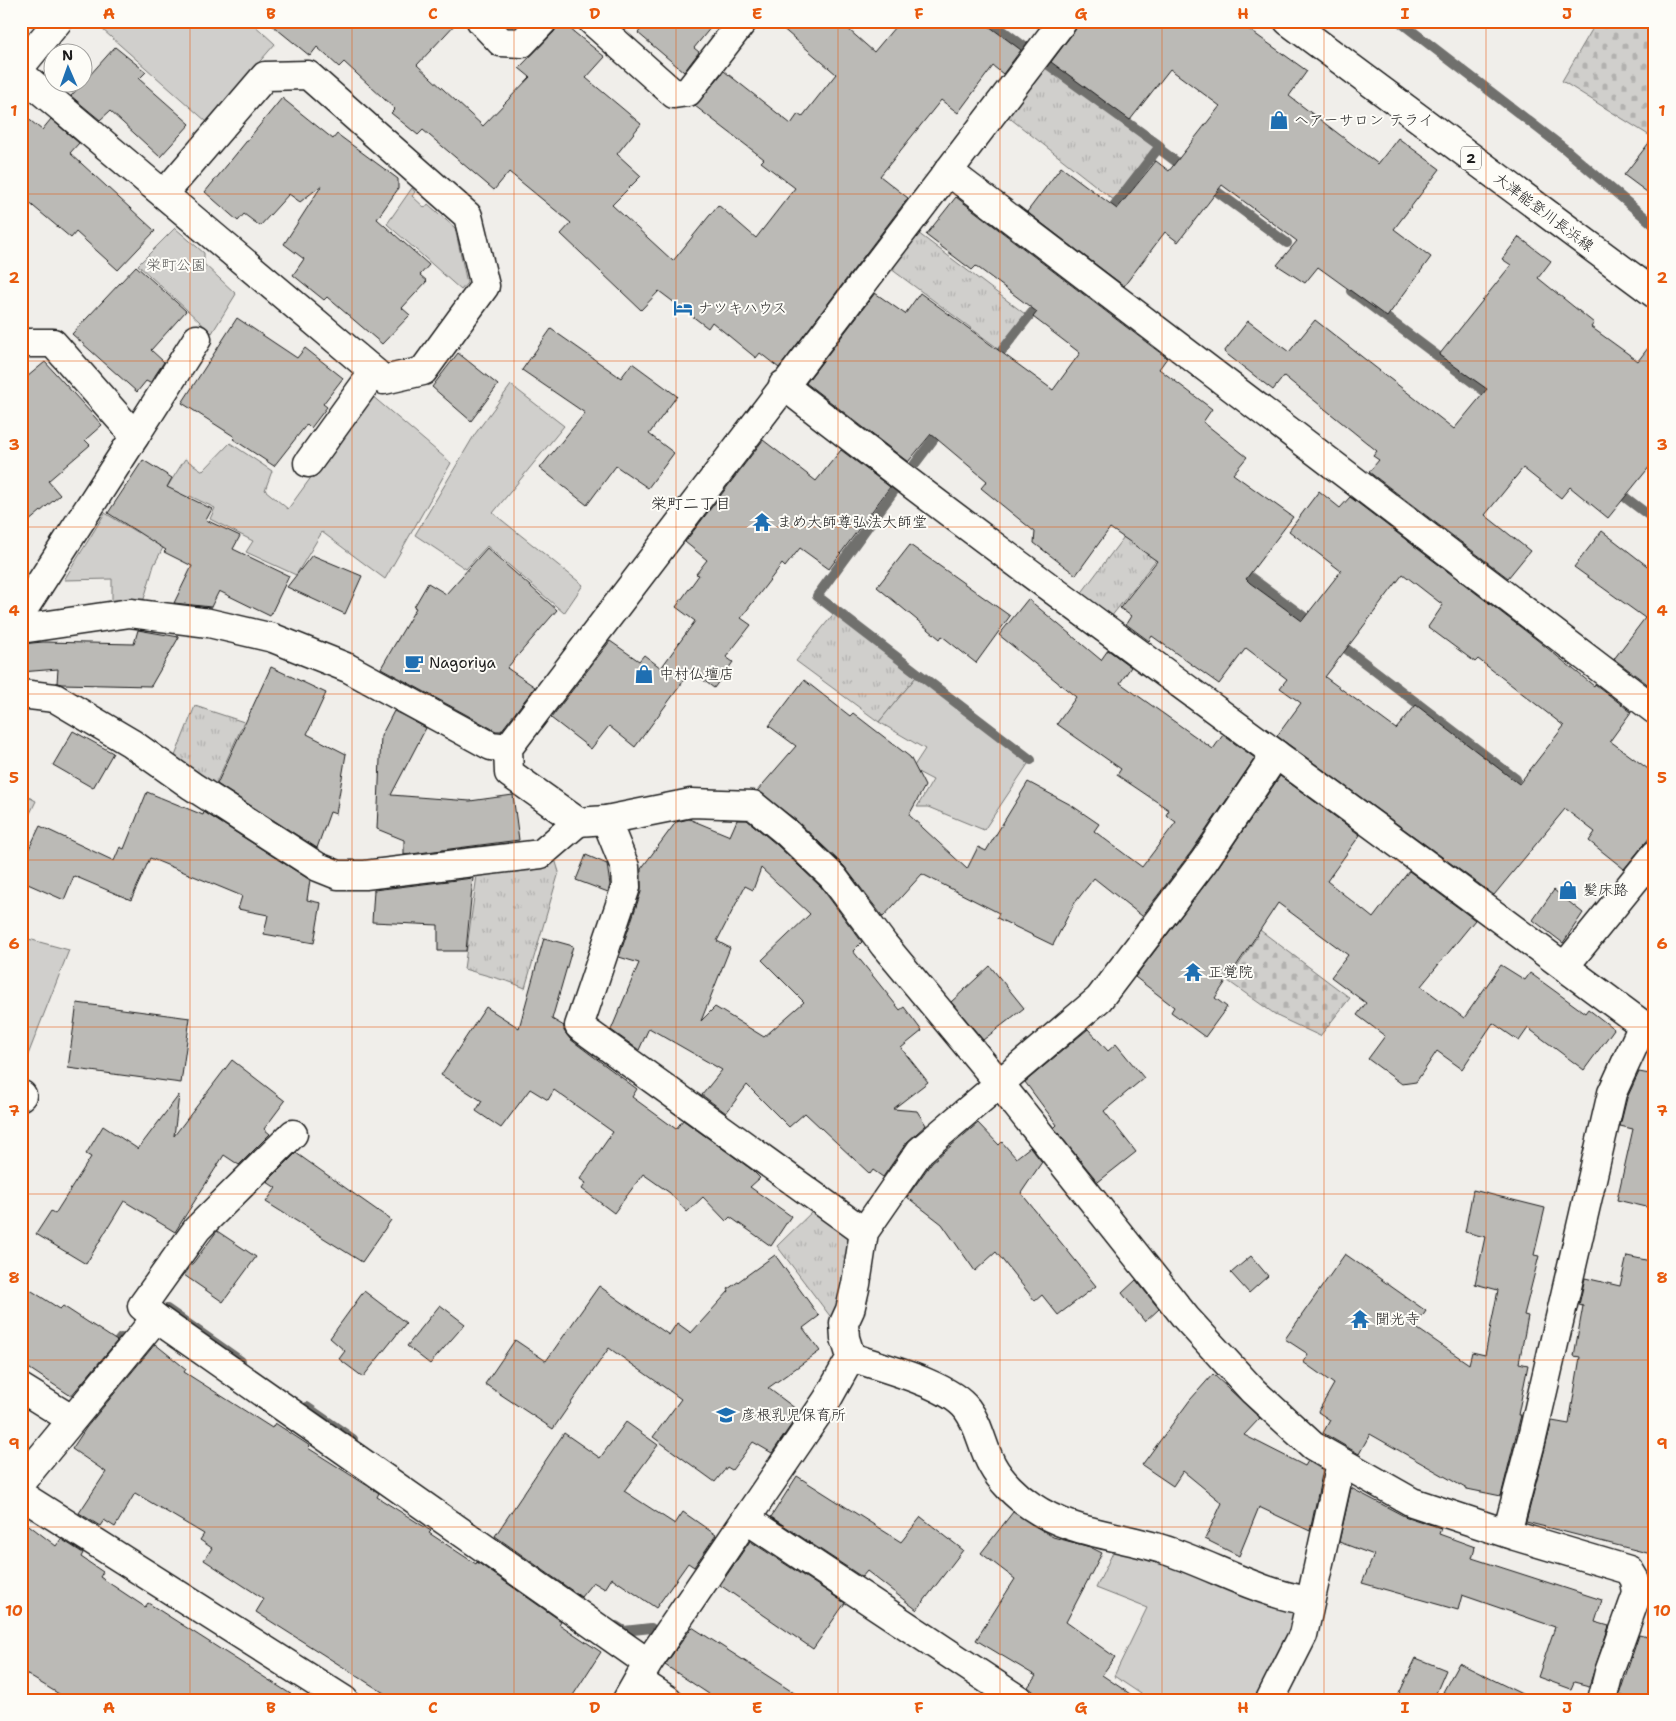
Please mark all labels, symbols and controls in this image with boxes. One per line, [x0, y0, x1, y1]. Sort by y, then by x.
text: A [103, 3, 115, 24]
text: B [266, 3, 276, 24]
text: C [428, 3, 438, 24]
text: D [589, 3, 601, 24]
text: E [752, 3, 762, 24]
text: F [914, 3, 924, 24]
text: G [1075, 3, 1088, 24]
text: H [1237, 3, 1249, 24]
text: I [1401, 3, 1410, 24]
text: J [1562, 3, 1572, 24]
north arrow [42, 42, 92, 92]
text: N [62, 46, 73, 64]
text: 1 [10, 100, 18, 121]
text: 1 [1658, 100, 1666, 121]
shop icon: ヘアーサロン テライ [1268, 109, 1290, 131]
place label: ヘアーサロン テライ [1294, 110, 1434, 130]
road number: 2 [1461, 146, 1481, 170]
street label: 大津能登川長浜線 [1490, 168, 1598, 256]
park label: 栄町公園 [146, 255, 206, 275]
text: 2 [8, 267, 20, 288]
text: 2 [1656, 267, 1668, 288]
hotel icon: ナツキハウス [672, 297, 694, 319]
place label: ナツキハウス [698, 298, 787, 318]
text: 3 [8, 434, 20, 455]
text: 3 [1656, 434, 1668, 455]
district label: 栄町二丁目 [651, 493, 731, 514]
temple icon: まめ大師尊弘法大師堂 [751, 511, 773, 533]
place label: まめ大師尊弘法大師堂 [777, 512, 927, 532]
text: 4 [8, 600, 20, 621]
text: 4 [1656, 600, 1668, 621]
cafe icon: Nagoriya [403, 652, 425, 674]
place label: Nagoriya [429, 653, 497, 673]
shop icon: 中村仏壇店 [633, 663, 655, 685]
place label: 中村仏壇店 [659, 664, 734, 684]
text: 5 [9, 767, 19, 788]
text: 5 [1657, 767, 1667, 788]
shop icon: 髪床路 [1557, 879, 1579, 901]
place label: 髪床路 [1583, 880, 1628, 900]
text: 6 [8, 933, 20, 954]
text: 6 [1656, 933, 1668, 954]
temple icon: 正覚院 [1182, 961, 1204, 983]
place label: 正覚院 [1208, 962, 1253, 982]
text: 7 [8, 1100, 20, 1121]
text: 7 [1656, 1100, 1668, 1121]
text: 8 [8, 1267, 20, 1288]
text: 8 [1656, 1267, 1668, 1288]
temple icon: 聞光寺 [1349, 1308, 1371, 1330]
place label: 聞光寺 [1375, 1309, 1420, 1329]
school or university icon: 彦根乳児保育所 [715, 1404, 737, 1426]
place label: 彦根乳児保育所 [741, 1405, 846, 1425]
text: 9 [8, 1433, 20, 1454]
text: 9 [1656, 1433, 1668, 1454]
text: 10 [5, 1600, 23, 1621]
text: 10 [1653, 1600, 1671, 1621]
text: A [103, 1697, 115, 1718]
text: B [266, 1697, 276, 1718]
text: C [428, 1697, 438, 1718]
text: D [589, 1697, 601, 1718]
text: E [752, 1697, 762, 1718]
text: F [914, 1697, 924, 1718]
text: G [1075, 1697, 1088, 1718]
text: H [1237, 1697, 1249, 1718]
text: I [1401, 1697, 1410, 1718]
text: J [1562, 1697, 1572, 1718]

